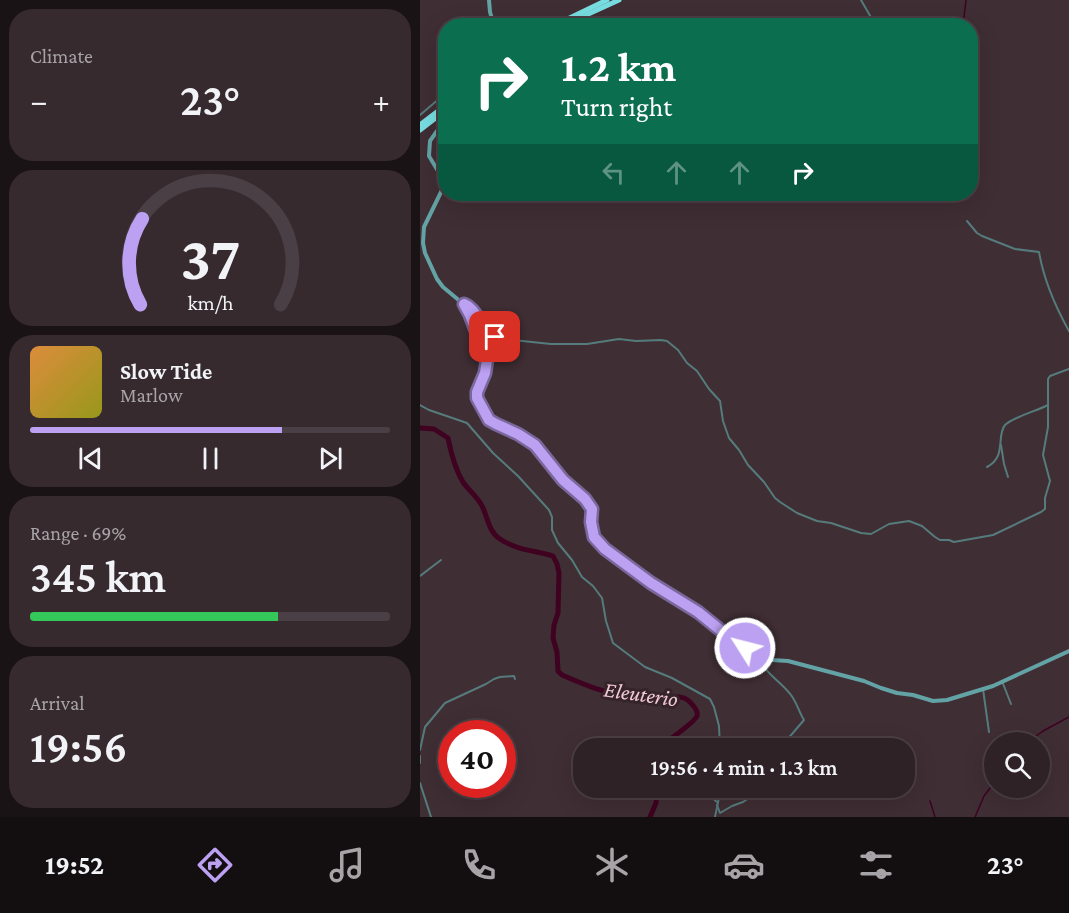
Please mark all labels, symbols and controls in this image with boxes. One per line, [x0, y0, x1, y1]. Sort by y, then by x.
icon: right [462, 42, 540, 120]
text: 1.2 km [561, 43, 676, 90]
text: Climate [30, 45, 93, 67]
text: 23° [180, 75, 240, 125]
text: − [30, 82, 47, 119]
text: + [373, 82, 390, 119]
text: Turn right [561, 92, 672, 122]
icon: left [597, 156, 630, 189]
icon: ahead [660, 156, 693, 189]
icon: ahead [723, 156, 756, 189]
icon: right [786, 156, 819, 189]
text: 37 [180, 223, 240, 292]
text: km/h [187, 291, 234, 315]
pin [469, 311, 520, 362]
icon: arrive [478, 320, 511, 353]
text: Slow Tide [120, 359, 212, 384]
text: Marlow [120, 384, 183, 406]
icon: previous [74, 442, 107, 475]
icon: pause [194, 442, 227, 475]
icon: next [314, 442, 347, 475]
text: Range · 69% [30, 522, 126, 544]
text: 345 km [30, 552, 166, 602]
position arrow [713, 616, 777, 680]
water label: Eleuterio [602, 676, 680, 712]
text: Arrival [30, 692, 84, 714]
speed limit sign: 40 [438, 720, 516, 798]
text: 19:56 [30, 722, 127, 772]
map controls [984, 732, 1050, 798]
button: search [984, 732, 1050, 798]
text: 19:56 · 4 min · 1.3 km [650, 755, 838, 780]
icon: directions [194, 844, 236, 886]
icon: music [326, 844, 368, 886]
icon: phone [458, 844, 500, 886]
icon: climate [591, 844, 633, 886]
icon: car [723, 844, 765, 886]
icon: filters [855, 844, 897, 886]
text: 19:52 [45, 850, 104, 880]
text: 23° [987, 850, 1024, 880]

